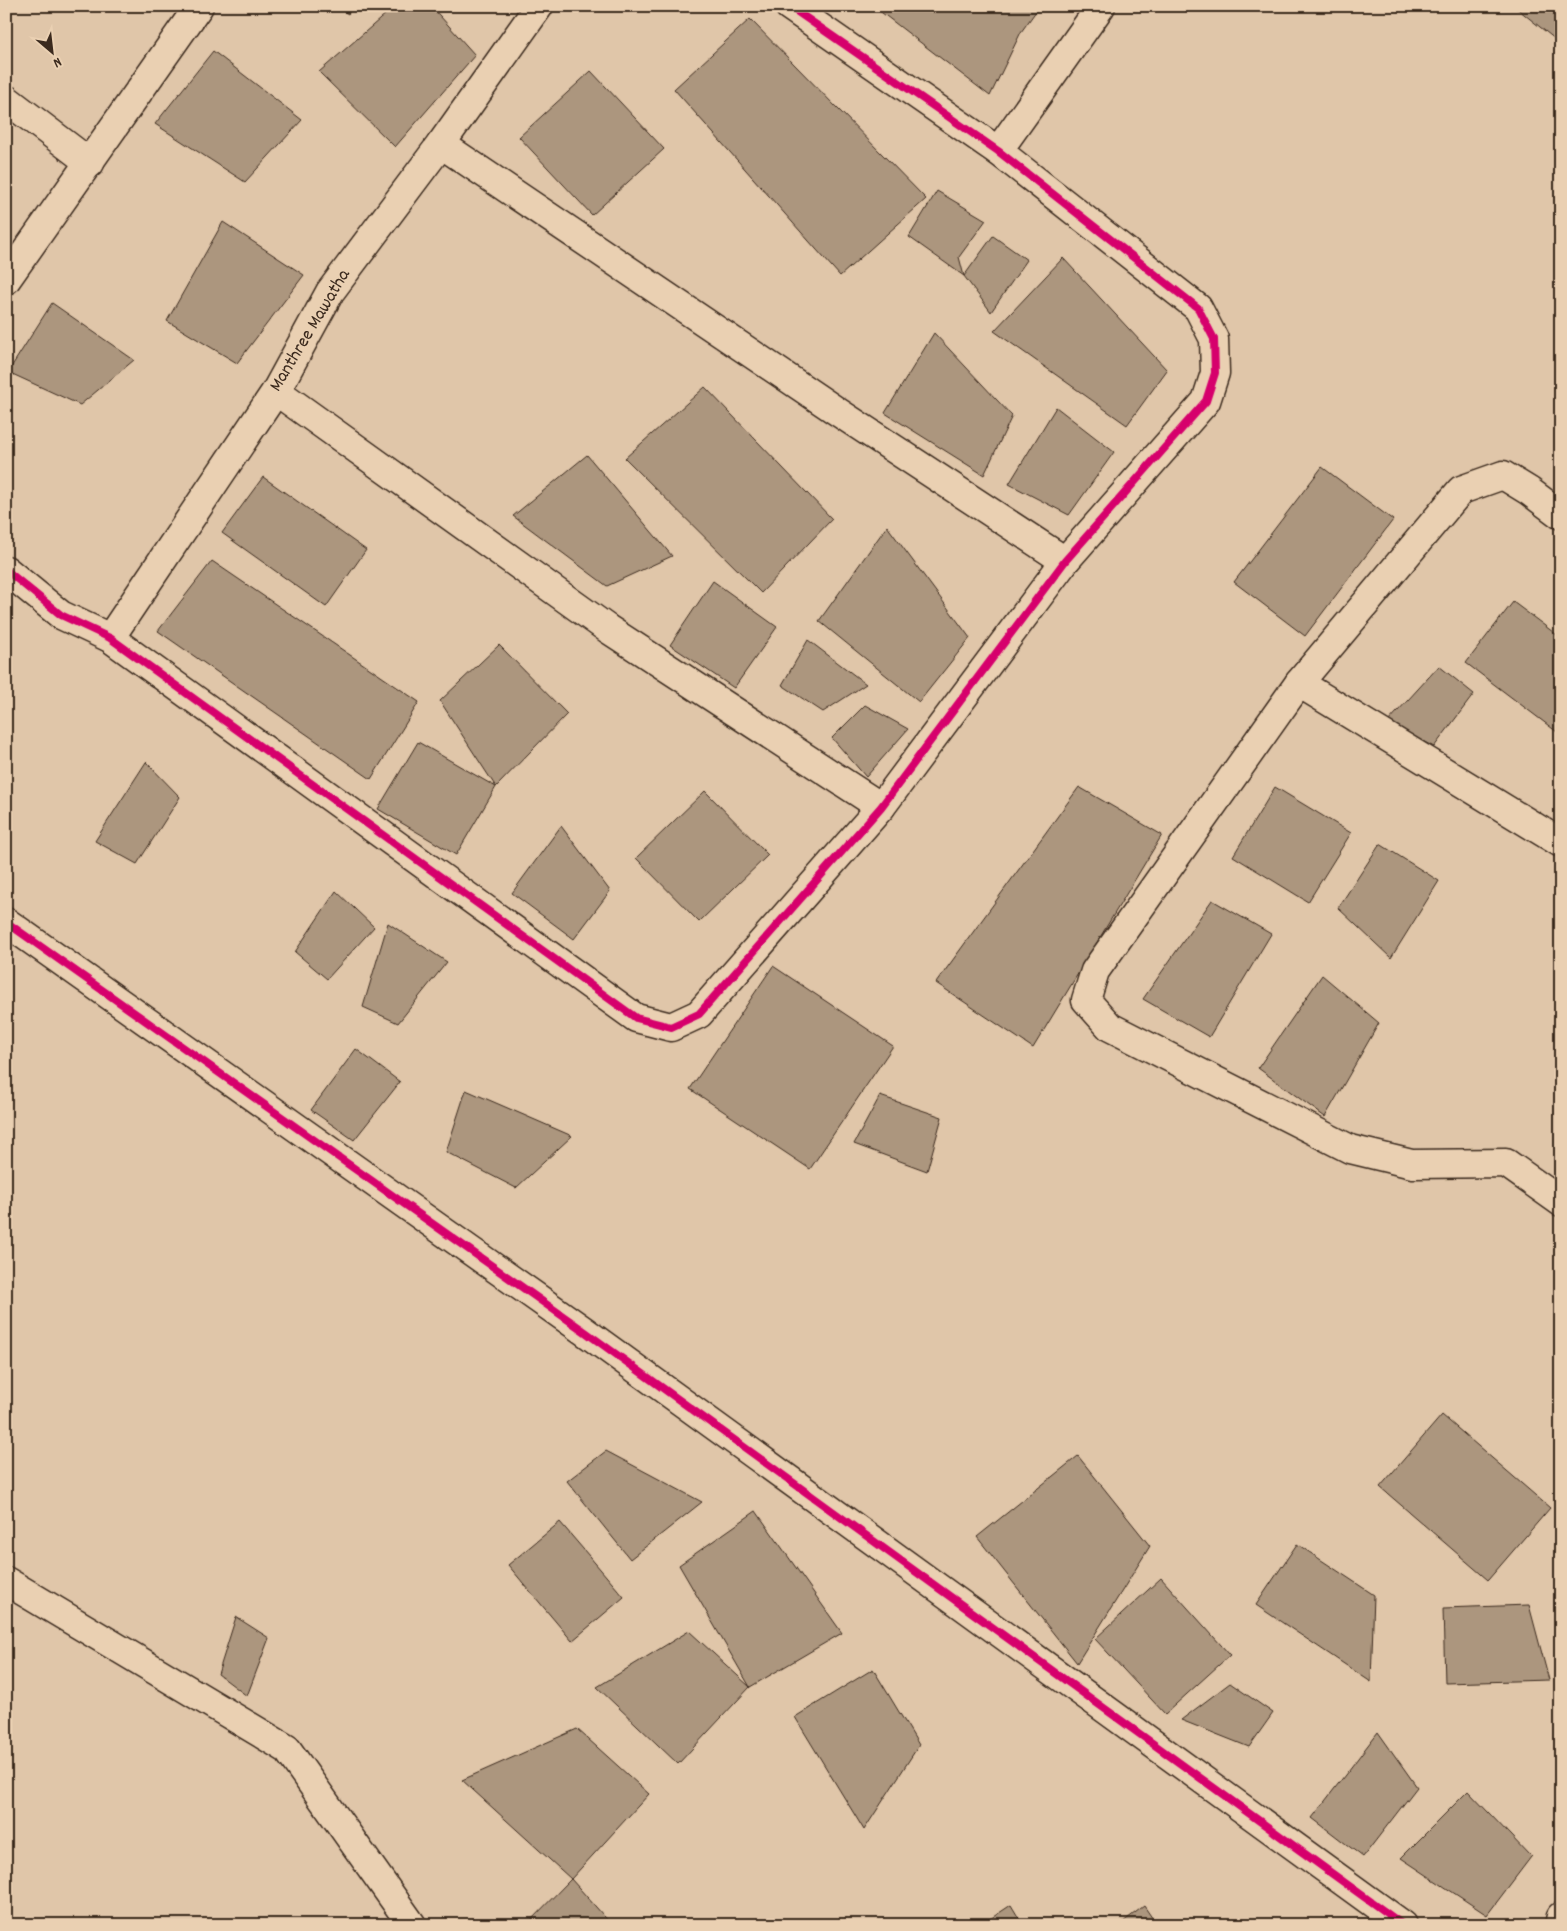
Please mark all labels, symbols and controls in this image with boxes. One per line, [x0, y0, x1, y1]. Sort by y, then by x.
north arrow [28, 28, 78, 78]
text: N [49, 51, 65, 72]
street label: Manthree Mawatha [264, 264, 359, 397]

